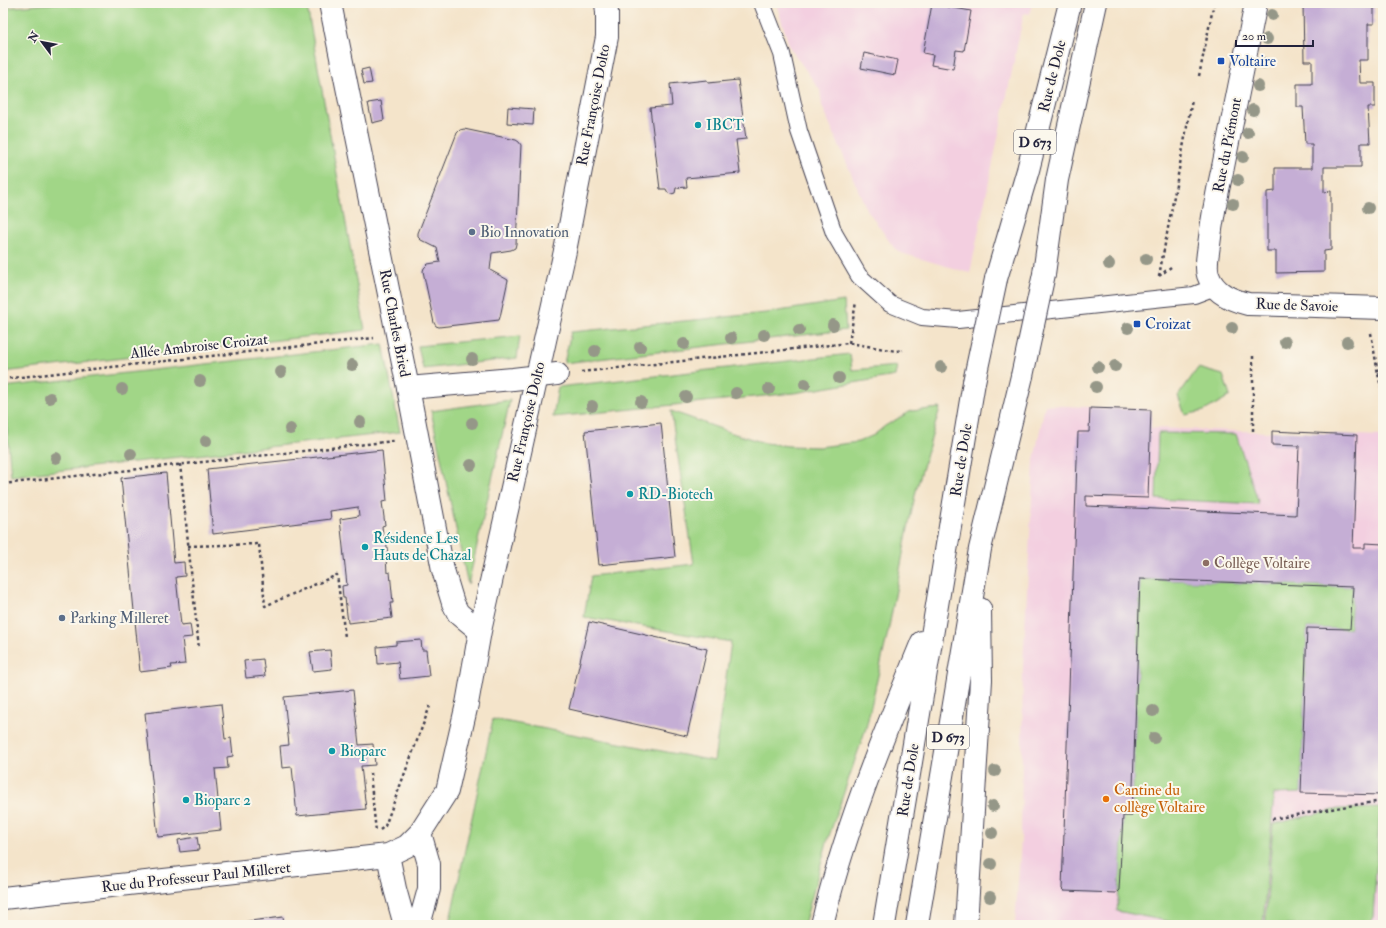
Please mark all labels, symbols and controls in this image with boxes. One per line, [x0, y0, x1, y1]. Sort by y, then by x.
north arrow [22, 22, 62, 62]
scale bar [1236, 22, 1313, 48]
text: N [25, 28, 43, 45]
text: 20 m [1242, 29, 1267, 44]
street label: Rue de Dole [1034, 38, 1071, 114]
street label: Rue Françoise Dolto [572, 43, 615, 167]
place label: Voltaire [1229, 52, 1276, 71]
marker: Voltaire [1216, 56, 1226, 66]
street label: Rue du Piémont [1209, 96, 1246, 194]
place label: IBCT [706, 116, 744, 135]
marker: IBCT [693, 120, 703, 130]
road number: D 673 [1014, 130, 1056, 154]
place label: Bio Innovation [480, 223, 569, 242]
marker: Bio Innovation [467, 227, 477, 237]
street label: Rue Charles Bried [375, 267, 414, 379]
street label: Rue de Savoie [1255, 295, 1339, 316]
place label: Croizat [1145, 315, 1191, 334]
marker: Croizat [1132, 319, 1142, 329]
street label: Allée Ambroise Croizat [128, 330, 269, 363]
street label: Rue Françoise Dolto [503, 360, 550, 484]
street label: Rue de Dole [946, 422, 977, 498]
place label: RD-Biotech [638, 485, 713, 504]
marker: RD-Biotech [625, 489, 635, 499]
place label: Résidence Les Hauts de Chazal [373, 529, 472, 565]
marker: Résidence Les Hauts de Chazal [360, 542, 370, 552]
place label: Collège Voltaire [1214, 554, 1310, 573]
marker: Collège Voltaire [1201, 558, 1211, 568]
place label: Parking Milleret [70, 609, 169, 628]
marker: Parking Milleret [57, 613, 67, 623]
road number: D 673 [927, 725, 969, 749]
place label: Bioparc [340, 742, 386, 762]
street label: Rue de Dole [893, 742, 924, 818]
marker: Bioparc [327, 746, 337, 756]
place label: Cantine du collège Voltaire [1114, 781, 1205, 817]
place label: Bioparc 2 [194, 791, 251, 811]
marker: Cantine du collège Voltaire [1101, 794, 1111, 804]
marker: Bioparc 2 [181, 795, 191, 805]
street label: Rue du Professeur Paul Milleret [101, 858, 292, 897]

